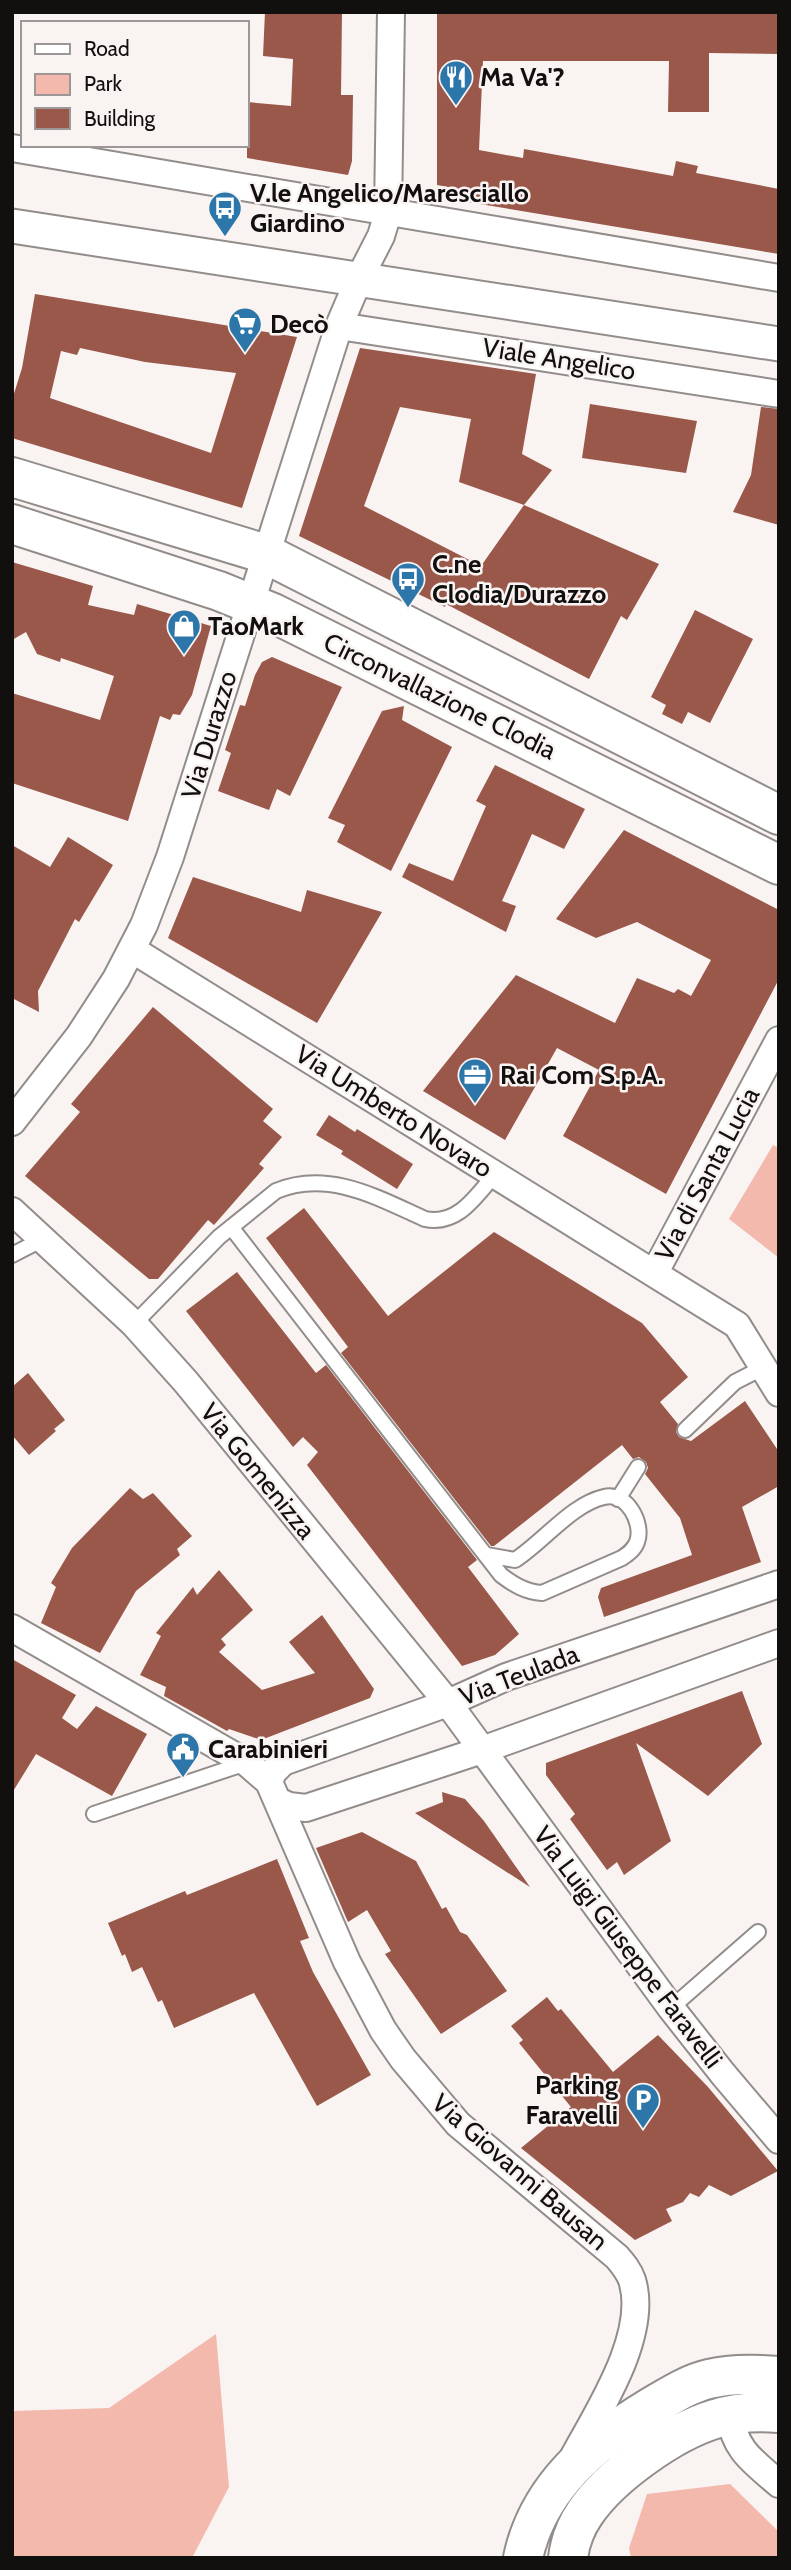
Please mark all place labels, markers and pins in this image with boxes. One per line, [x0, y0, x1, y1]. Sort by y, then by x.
restaurant icon: Ma Va'? [437, 58, 475, 107]
place label: Ma Va'? [480, 61, 565, 93]
place label: V.le Angelico/Maresciallo Giardino [250, 177, 529, 239]
bus stop icon: V.le Angelico/Maresciallo Giardino [206, 189, 244, 238]
supermarket icon: Decò [226, 305, 264, 354]
place label: Decò [270, 308, 329, 340]
place label: C.ne Clodia/Durazzo [432, 548, 606, 610]
bus stop icon: C.ne Clodia/Durazzo [389, 560, 427, 609]
shop icon: TaoMark [165, 607, 203, 656]
place label: TaoMark [208, 610, 304, 642]
office icon: Rai Com S.p.A. [456, 1056, 494, 1105]
place label: Rai Com S.p.A. [500, 1059, 664, 1091]
public building icon: Carabinieri [164, 1730, 202, 1779]
place label: Carabinieri [208, 1733, 328, 1765]
place label: Parking Faravelli [526, 2069, 618, 2131]
parking icon: Parking Faravelli [624, 2081, 662, 2130]

